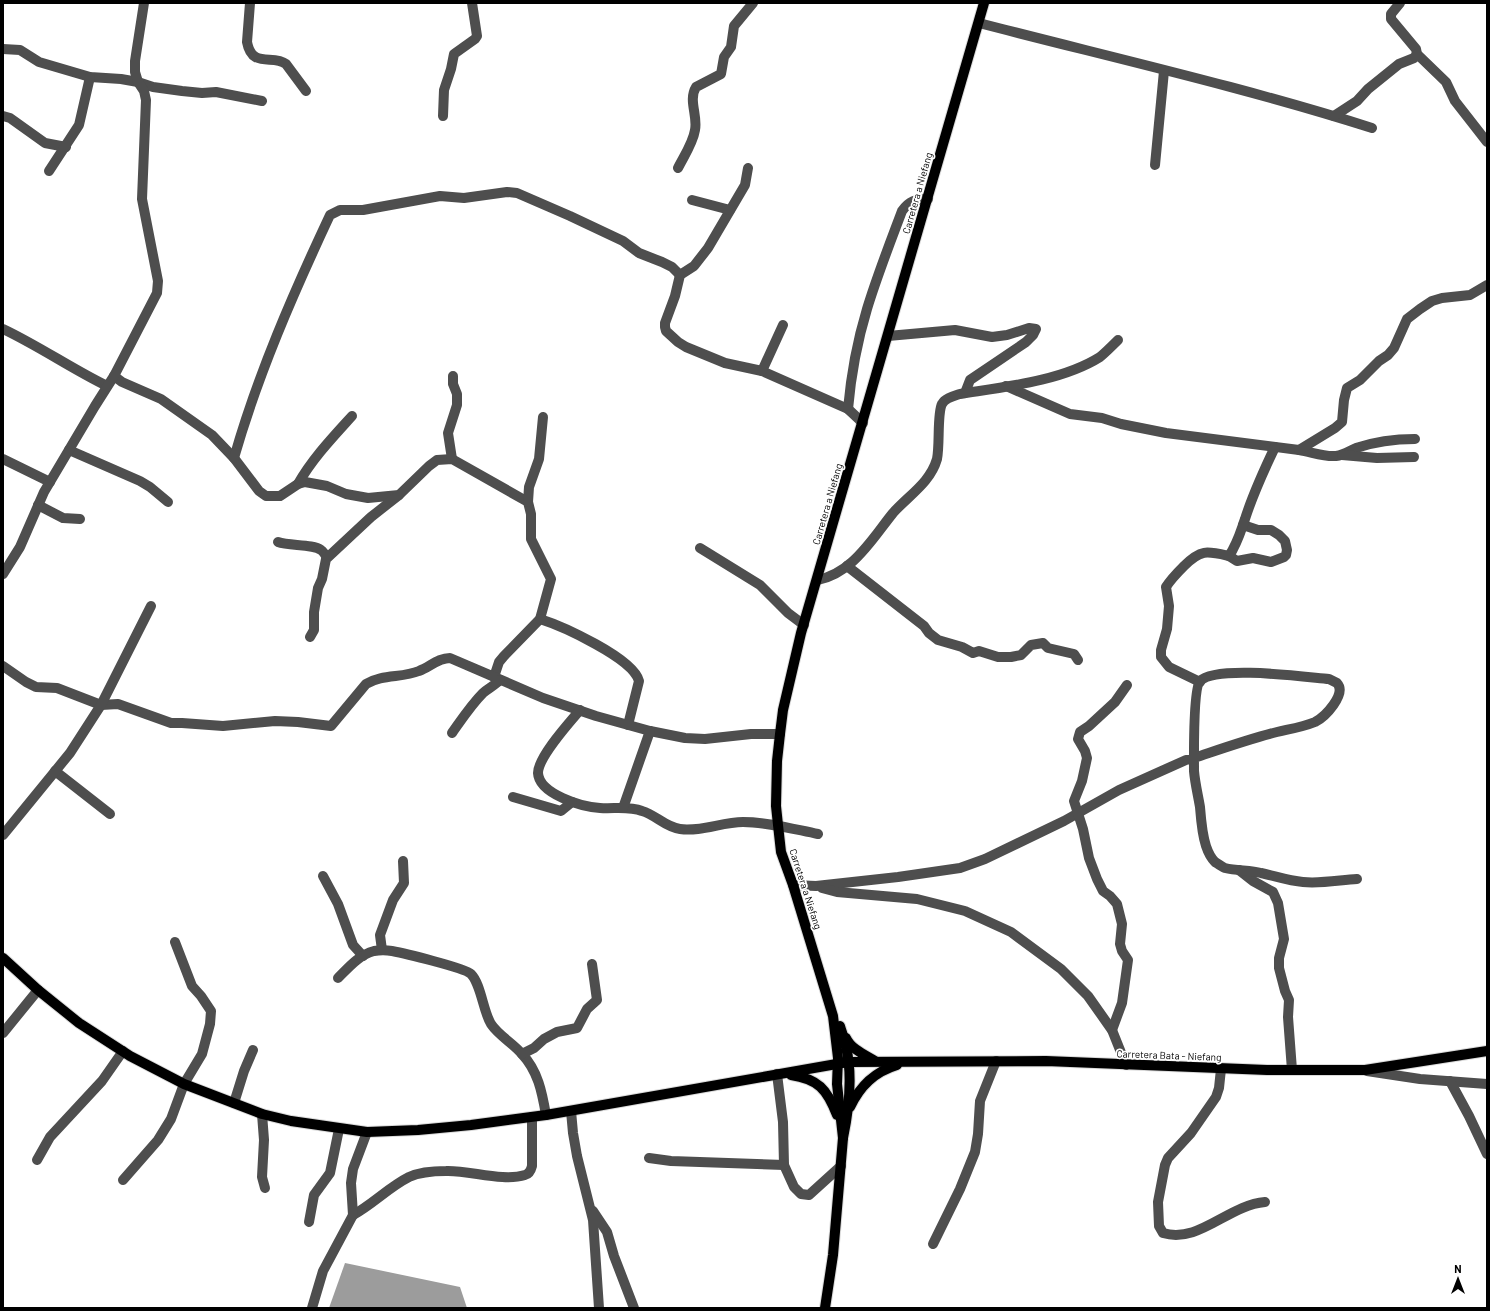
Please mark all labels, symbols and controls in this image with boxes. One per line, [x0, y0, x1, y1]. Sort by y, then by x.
street label: Carretera a Niefang [900, 151, 934, 235]
street label: Carretera a Niefang [810, 462, 844, 546]
street label: Carretera a Niefang [787, 847, 825, 931]
street label: Carretera Bata - Niefang [1116, 1047, 1222, 1063]
north arrow [1438, 1259, 1478, 1299]
text: N [1454, 1262, 1462, 1275]

